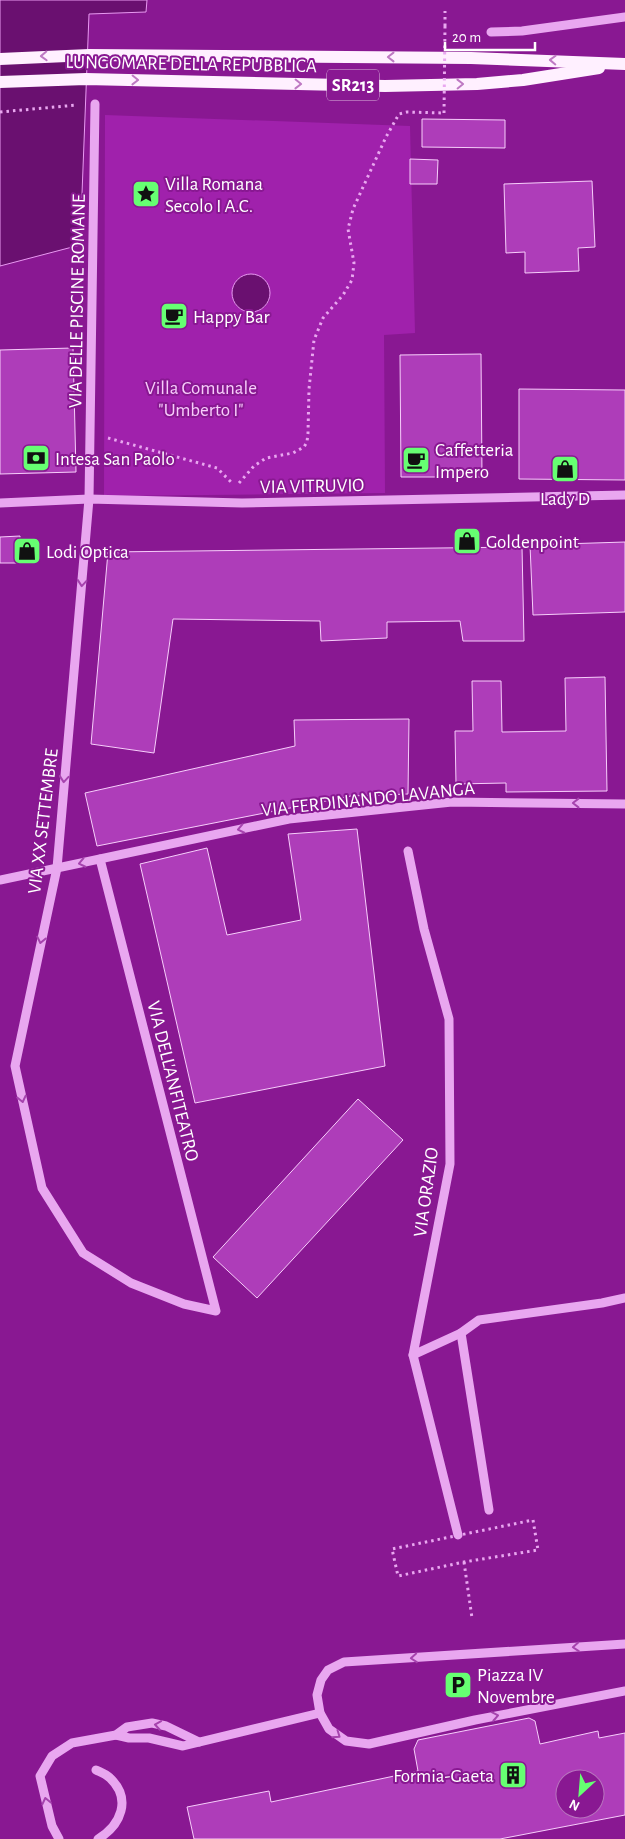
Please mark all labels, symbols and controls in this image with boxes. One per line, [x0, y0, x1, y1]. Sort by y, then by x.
scale bar [445, 20, 535, 52]
text: 20 m [452, 30, 481, 45]
one-way arrow [40, 51, 48, 62]
one-way arrow [386, 52, 394, 62]
street label: LUNGOMARE DELLA REPUBBLICA [65, 53, 317, 76]
one-way arrow [549, 55, 557, 66]
road number: SR213 [327, 70, 379, 100]
one-way arrow [132, 75, 139, 85]
one-way arrow [294, 78, 302, 89]
one-way arrow [456, 79, 464, 89]
place label: Villa Romana Secolo I A.C. [165, 175, 263, 216]
place icon: Villa Romana Secolo I A.C. [131, 179, 161, 209]
street label: VIA DELLE PISCINE ROMANE [66, 194, 89, 408]
cafe icon: Happy Bar [159, 301, 189, 331]
place label: Happy Bar [193, 308, 270, 327]
park label: Villa Comunale "Umberto I" [145, 379, 257, 420]
place label: Caffetteria Impero [435, 441, 514, 482]
bank icon: Intesa San Paolo [21, 443, 51, 473]
cafe icon: Caffetteria Impero [401, 445, 431, 475]
place label: Intesa San Paolo [55, 450, 175, 469]
shop icon: Lady D [550, 454, 580, 484]
street label: VIA VITRUVIO [260, 476, 364, 497]
place label: Lady D [540, 490, 590, 509]
shop icon: Goldenpoint [452, 526, 482, 556]
place label: Goldenpoint [486, 533, 579, 552]
shop icon: Lodi Optica [12, 536, 42, 566]
place label: Lodi Optica [46, 543, 129, 562]
one-way arrow [76, 579, 87, 587]
street label: VIA XX SETTEMBRE [25, 747, 62, 895]
one-way arrow [59, 776, 70, 784]
street label: VIA FERDINANDO LAVANGA [261, 779, 476, 820]
one-way arrow [572, 798, 580, 808]
one-way arrow [236, 823, 245, 834]
one-way arrow [77, 857, 86, 868]
one-way arrow [37, 935, 47, 944]
street label: VIA DELL'ANFITEATRO [143, 999, 202, 1163]
one-way arrow [16, 1094, 27, 1103]
street label: VIA ORAZIO [411, 1146, 442, 1238]
one-way arrow [572, 1641, 580, 1652]
one-way arrow [410, 1652, 418, 1663]
place label: Piazza IV Novembre [477, 1666, 555, 1707]
parking icon: Piazza IV Novembre [443, 1670, 473, 1700]
one-way arrow [490, 1711, 499, 1722]
one-way arrow [153, 1720, 161, 1731]
one-way arrow [332, 1729, 341, 1738]
building icon: Formia-Gaeta [498, 1760, 528, 1790]
place label: Formia-Gaeta [393, 1767, 494, 1786]
north arrow [555, 1769, 605, 1819]
text: N [567, 1796, 582, 1813]
one-way arrow [41, 1797, 52, 1805]

